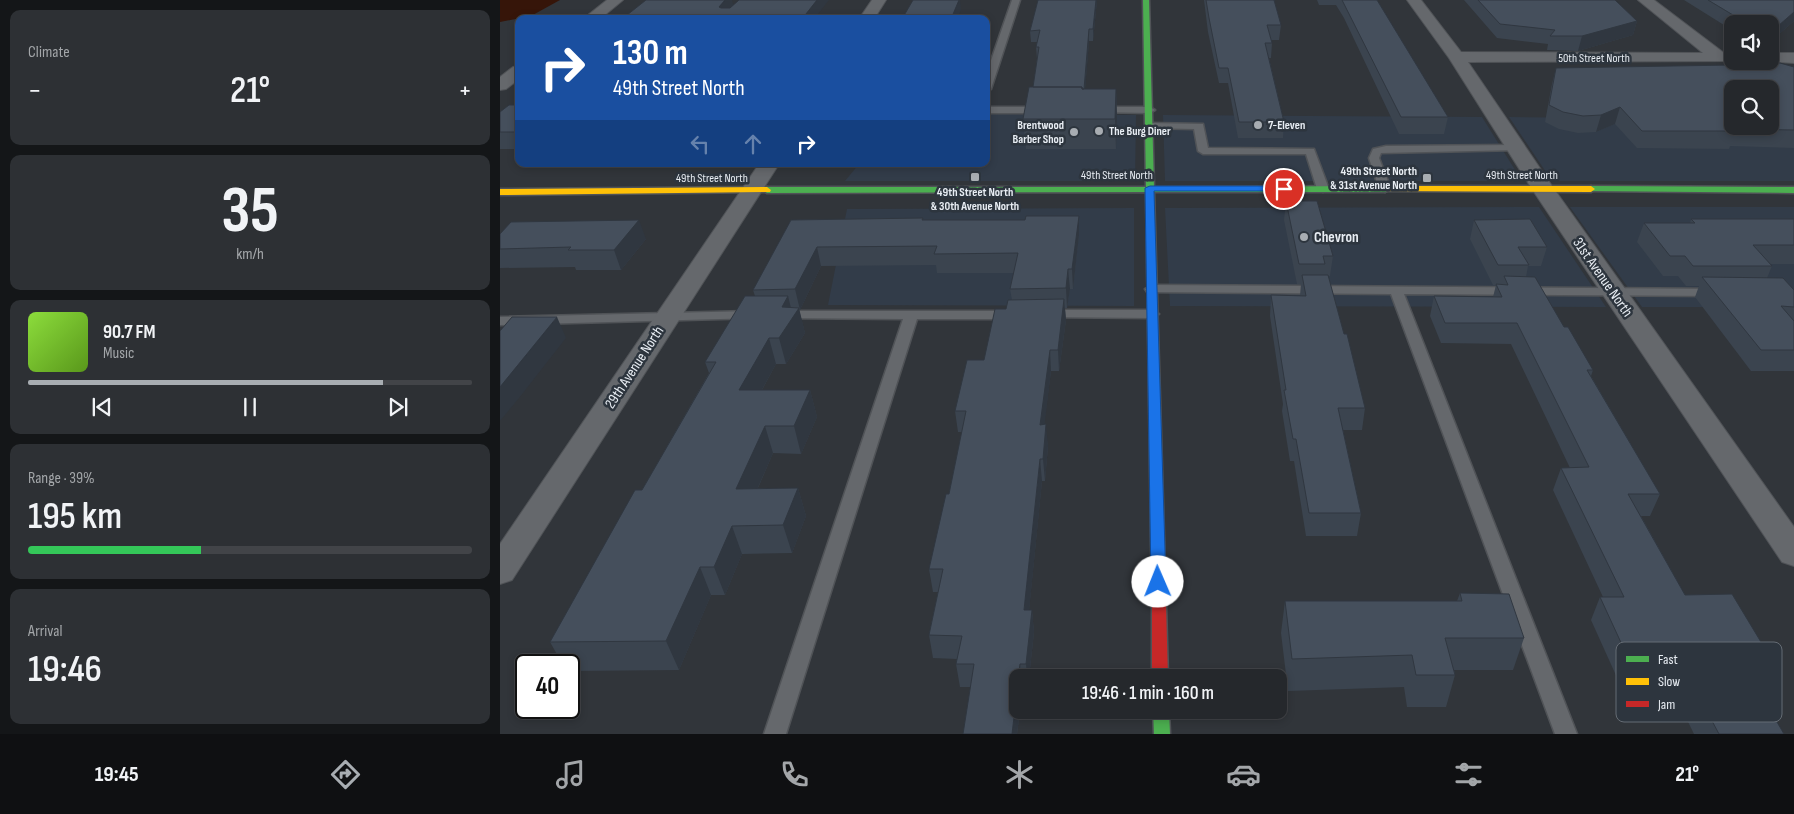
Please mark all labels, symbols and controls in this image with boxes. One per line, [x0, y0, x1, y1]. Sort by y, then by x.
map controls [1724, 15, 1779, 135]
button: sound [1724, 15, 1779, 70]
text: 130 m [613, 32, 688, 75]
icon: right [530, 35, 595, 100]
text: Climate [28, 43, 70, 62]
street label: 50th Street North [1558, 51, 1630, 66]
text: 21° [230, 68, 270, 113]
text: − [28, 74, 42, 107]
text: + [458, 74, 472, 107]
text: 49th Street North [613, 75, 745, 102]
button: search [1724, 80, 1779, 135]
place label: Brentwood Barber Shop [1013, 118, 1064, 147]
place label: 7-Eleven [1268, 118, 1305, 133]
marker: 7-Eleven [1252, 119, 1264, 131]
place label: The Burg Diner [1109, 124, 1171, 139]
marker: The Burg Diner [1093, 125, 1105, 137]
marker: Brentwood Barber Shop [1068, 126, 1080, 138]
icon: left [686, 130, 714, 158]
icon: ahead [739, 130, 767, 158]
icon: right [792, 130, 820, 158]
place label: 49th Street North & 31st Avenue North [1330, 164, 1417, 193]
street label: 49th Street North [1081, 168, 1153, 183]
pin [1263, 168, 1305, 210]
street label: 49th Street North [1486, 168, 1558, 183]
street label: 49th Street North [676, 171, 748, 186]
marker: 49th Street North & 30th Avenue North [969, 171, 981, 183]
marker: 49th Street North & 31st Avenue North [1421, 172, 1433, 184]
text: 35 [221, 173, 279, 251]
icon: arrive [1270, 175, 1298, 203]
place label: 49th Street North & 30th Avenue North [931, 185, 1019, 214]
place label: Chevron [1314, 228, 1359, 247]
marker: Chevron [1298, 231, 1310, 243]
street label: 31st Avenue North [1568, 234, 1637, 321]
text: km/h [236, 245, 264, 264]
text: 90.7 FM [103, 321, 155, 344]
street label: 29th Avenue North [601, 322, 668, 412]
text: Music [103, 344, 134, 363]
icon: previous [88, 393, 116, 421]
icon: pause [236, 393, 264, 421]
icon: next [384, 393, 412, 421]
text: Range · 39% [28, 469, 95, 488]
text: 195 km [28, 494, 122, 539]
position arrow [1131, 555, 1183, 607]
text: Arrival [28, 622, 62, 641]
legend [1616, 642, 1782, 722]
text: 19:46 [28, 647, 102, 692]
text: Fast [1658, 651, 1678, 668]
speed limit sign: 40 [515, 654, 580, 719]
text: Slow [1658, 673, 1680, 690]
text: 19:46 · 1 min · 160 m [1082, 682, 1214, 705]
text: Jam [1657, 696, 1675, 713]
icon: directions [328, 757, 363, 792]
icon: music [553, 757, 588, 792]
icon: phone [777, 757, 812, 792]
icon: climate [1002, 757, 1037, 792]
icon: car [1226, 757, 1261, 792]
icon: filters [1451, 757, 1486, 792]
text: 19:45 [95, 761, 139, 788]
text: 21° [1675, 761, 1699, 788]

